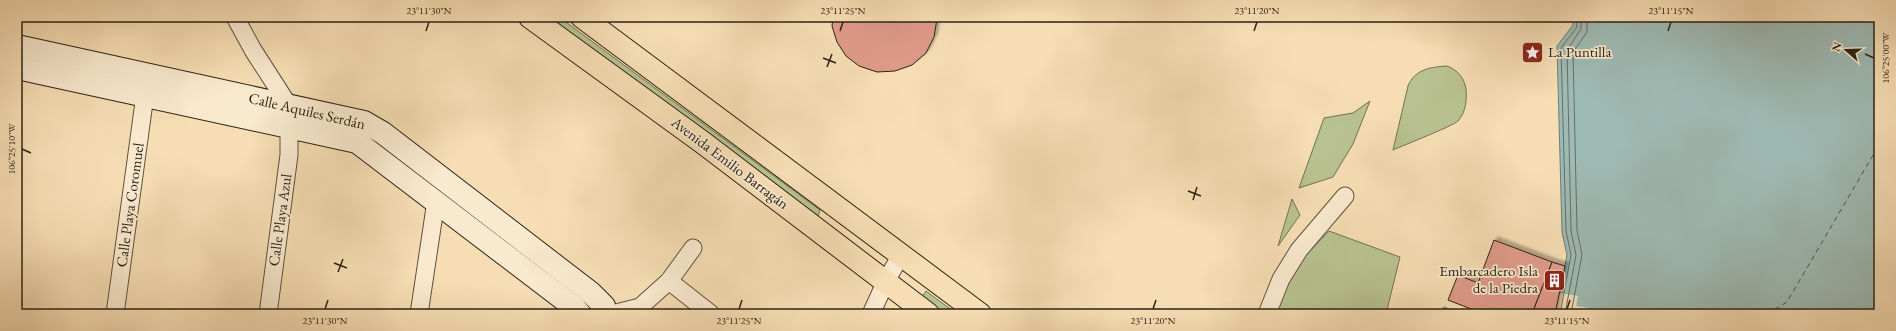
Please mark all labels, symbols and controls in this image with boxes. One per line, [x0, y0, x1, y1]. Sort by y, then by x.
text: 23°11'30"N [407, 4, 452, 17]
text: 23°11'25"N [821, 4, 866, 17]
text: 23°11'20"N [1235, 4, 1280, 17]
text: 23°11'15"N [1649, 4, 1694, 17]
north arrow [1826, 30, 1866, 70]
text: 106°25'00"W [1879, 32, 1892, 83]
place icon: La Puntilla [1519, 39, 1545, 65]
text: N [1829, 40, 1845, 53]
place label: La Puntilla [1548, 42, 1611, 61]
street label: Calle Aquiles Serdán [247, 88, 367, 133]
street label: Avenida Emilio Barragán [667, 112, 793, 213]
text: 106°25'10"W [5, 123, 18, 174]
street label: Calle Playa Coromuel [111, 141, 148, 268]
street label: Calle Playa Azul [264, 172, 295, 267]
place label: Embarcadero Isla de la Piedra [1439, 261, 1538, 297]
building icon: Embarcadero Isla de la Piedra [1541, 267, 1567, 293]
text: 23°11'30"N [303, 314, 348, 327]
text: 23°11'25"N [717, 314, 762, 327]
text: 23°11'20"N [1131, 314, 1176, 327]
text: 23°11'15"N [1545, 314, 1590, 327]

